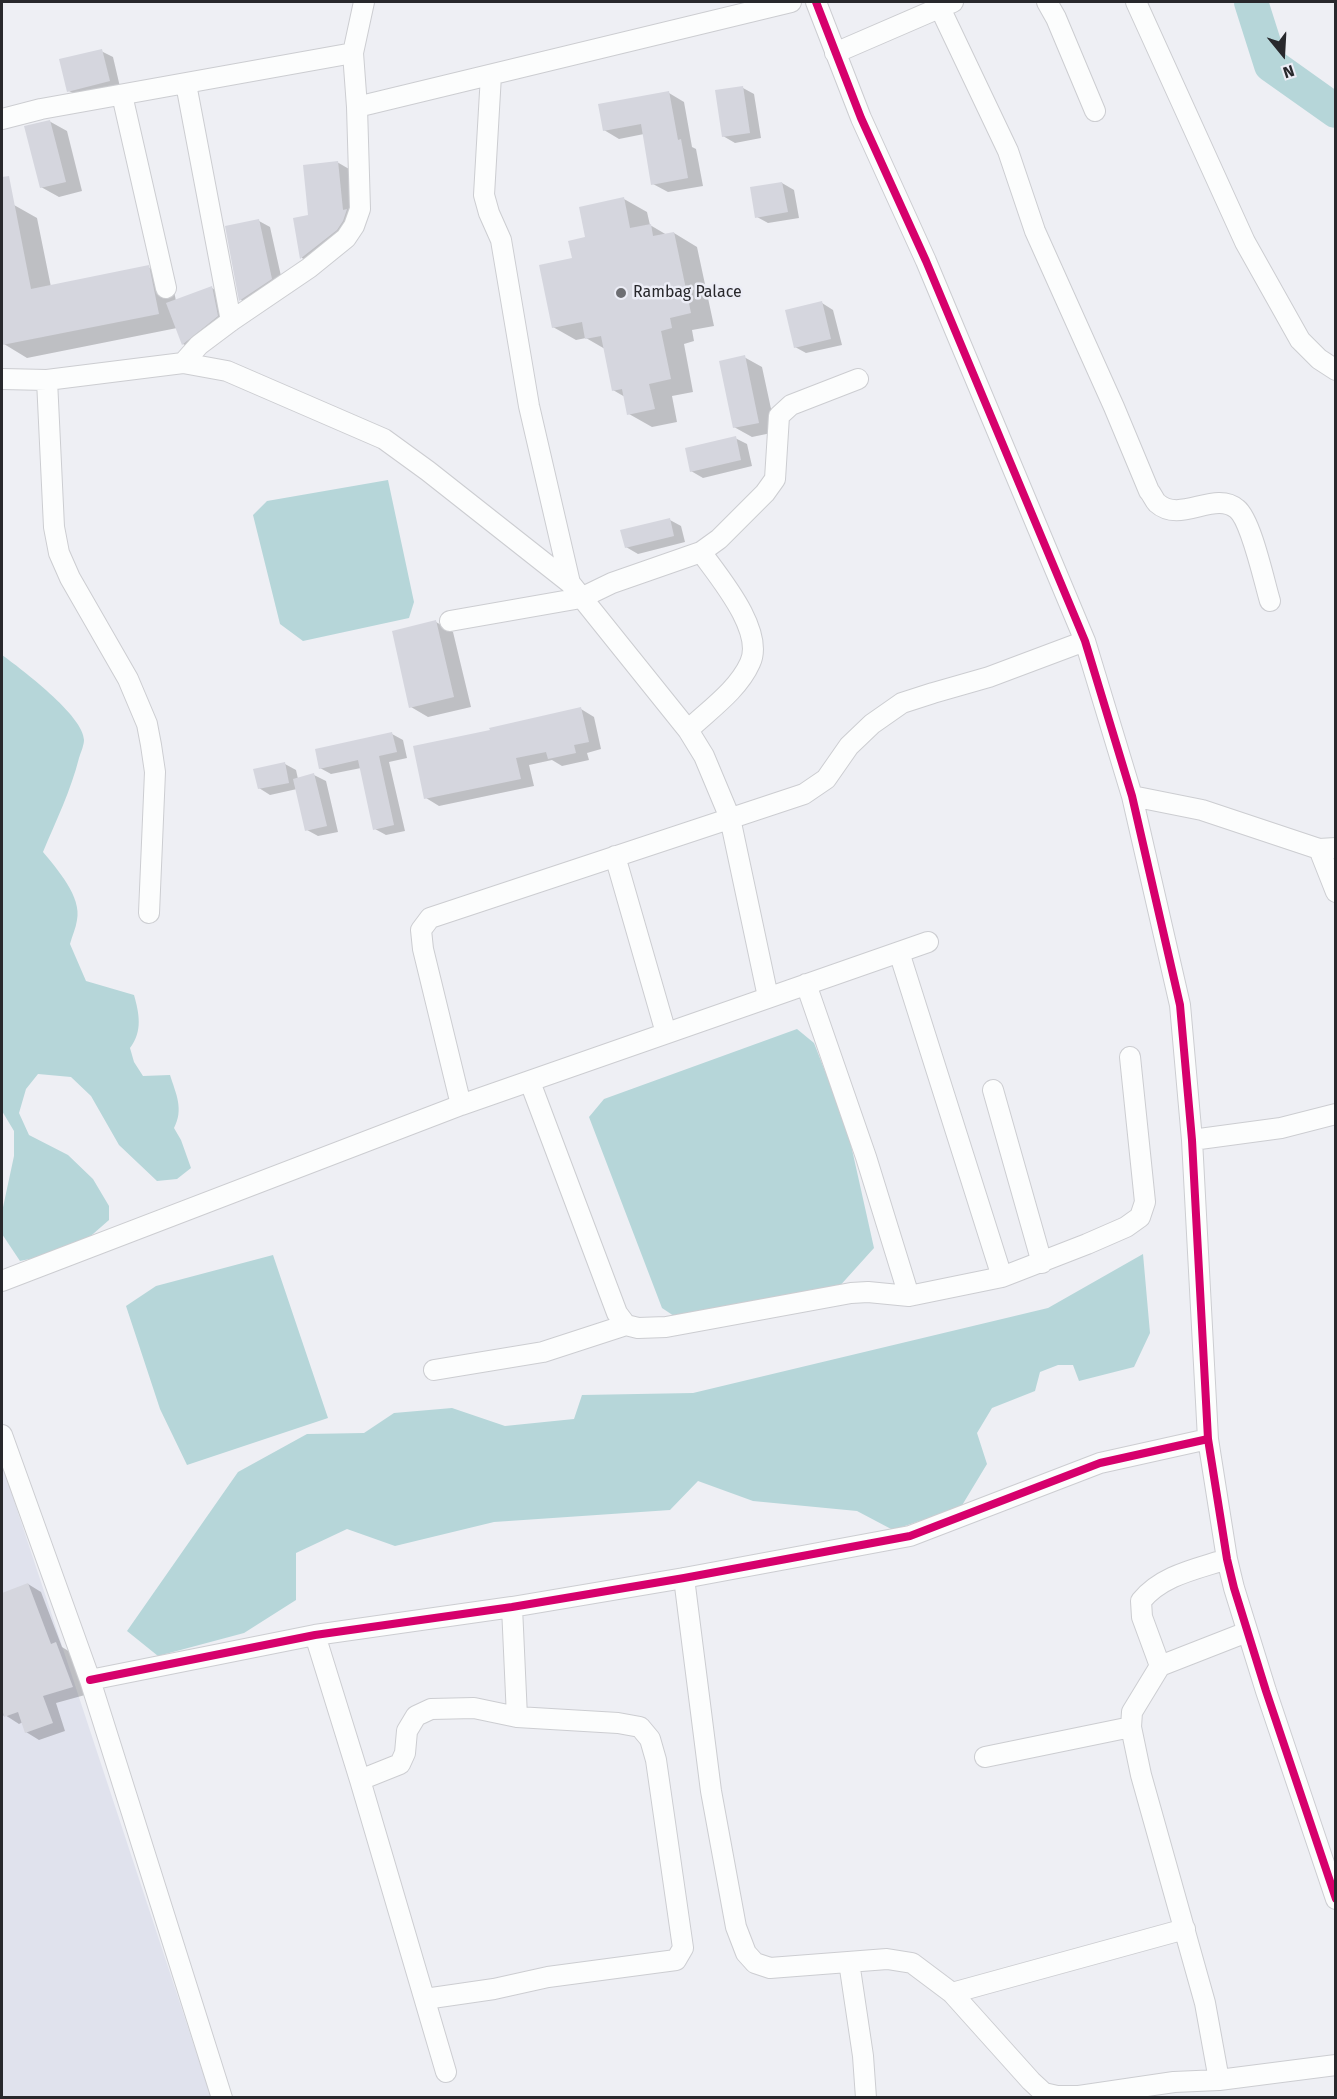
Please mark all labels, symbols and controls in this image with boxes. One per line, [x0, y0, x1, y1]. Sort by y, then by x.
north arrow [1253, 24, 1313, 84]
text: N [1281, 61, 1297, 82]
place label: Rambag Palace [633, 283, 742, 303]
marker: Rambag Palace [614, 286, 628, 300]

